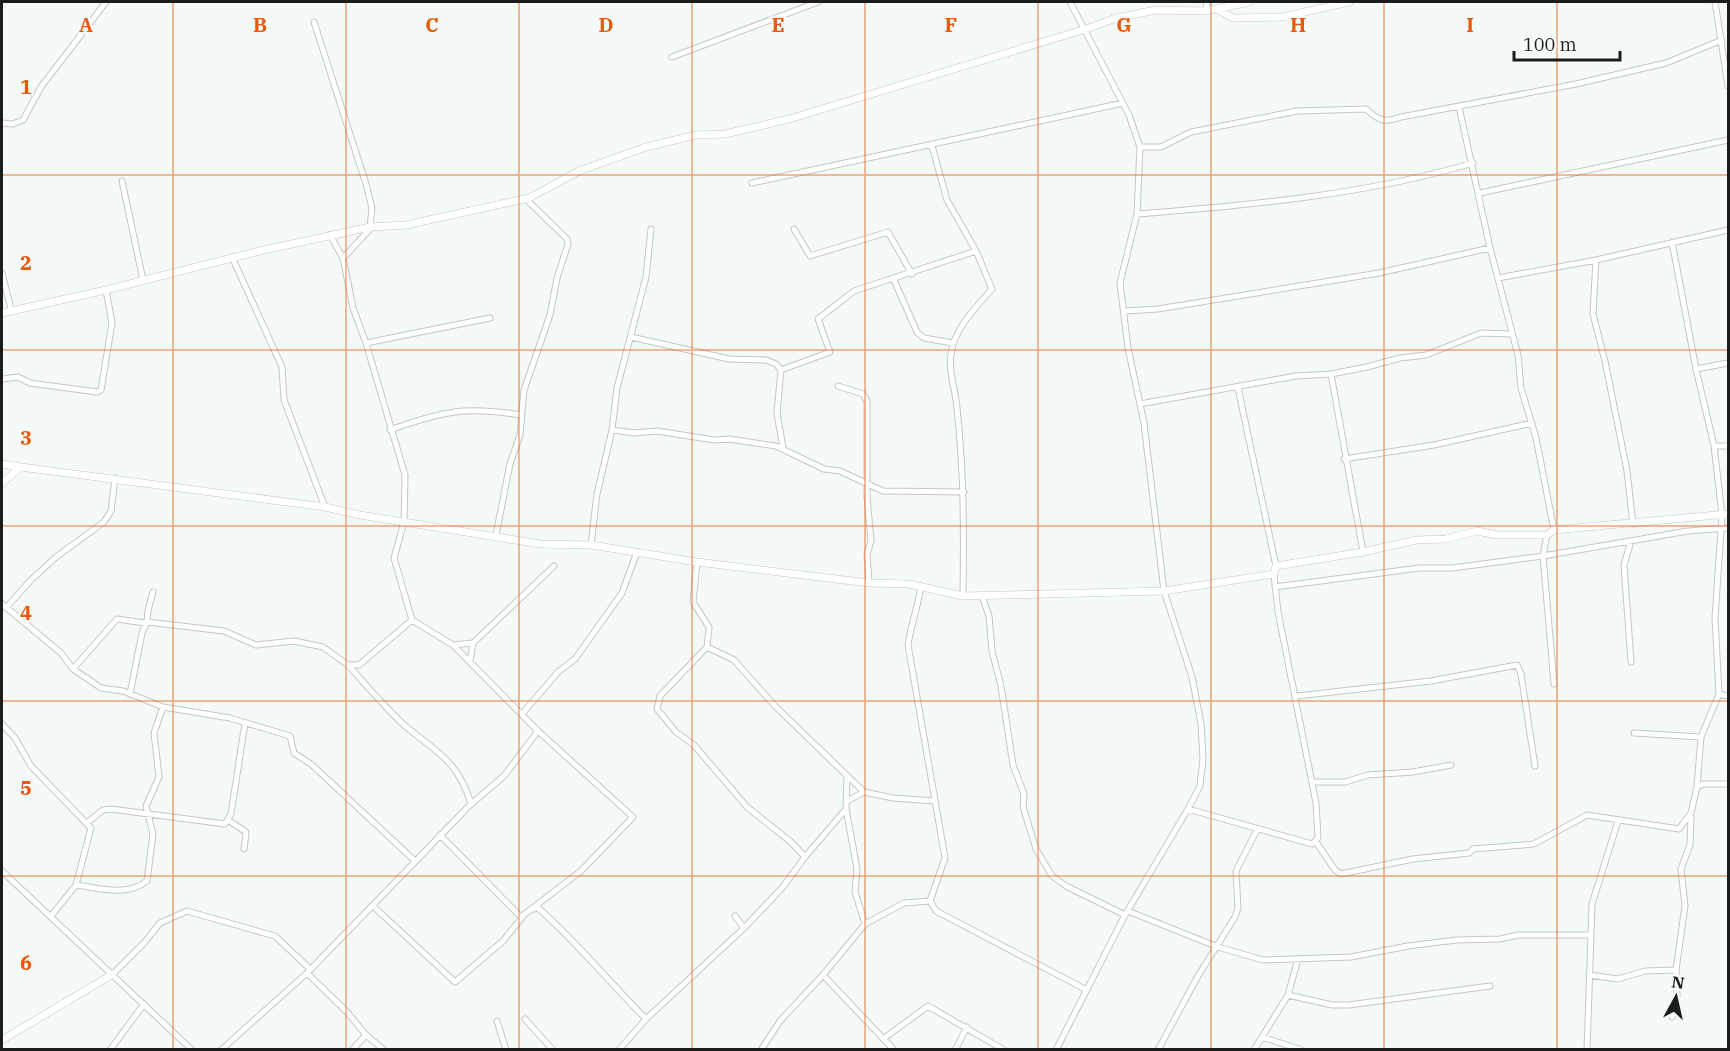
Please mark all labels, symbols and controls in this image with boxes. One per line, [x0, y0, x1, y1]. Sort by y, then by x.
text: A [79, 11, 93, 38]
text: B [253, 11, 267, 38]
text: C [425, 11, 439, 38]
text: D [598, 11, 614, 38]
text: E [771, 11, 785, 38]
text: F [945, 11, 957, 38]
text: G [1116, 11, 1132, 38]
text: H [1290, 11, 1306, 38]
text: I [1466, 11, 1474, 38]
scale bar [1514, 24, 1620, 62]
text: 100 m [1523, 33, 1577, 56]
text: 1 [20, 73, 32, 100]
text: 2 [20, 249, 32, 276]
text: 3 [20, 424, 32, 451]
text: 4 [20, 599, 32, 626]
text: 5 [20, 774, 32, 801]
text: 6 [20, 949, 32, 976]
north arrow [1646, 967, 1706, 1027]
text: N [1670, 971, 1686, 993]

